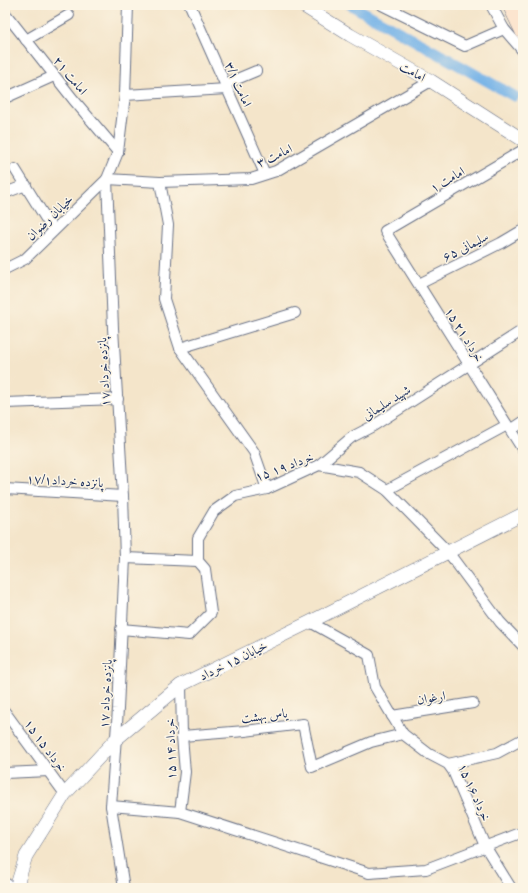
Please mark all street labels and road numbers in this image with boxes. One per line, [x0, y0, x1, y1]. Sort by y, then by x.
street label: امامت ۲۱ [50, 53, 91, 98]
street label: امامت [397, 58, 429, 86]
street label: امامت ۳/۱ [221, 59, 255, 110]
street label: امامت ۳ [254, 141, 295, 171]
street label: امامت ۱ [427, 163, 468, 196]
street label: خیابان رضوان [23, 191, 77, 244]
street label: سلیمانی ۶۵ [440, 229, 491, 265]
street label: ۱۵ خرداد ۲١ [441, 304, 487, 365]
street label: پانزده خرداد ۱۷ [94, 336, 115, 407]
street label: شهید سلیمانی [359, 382, 414, 424]
street label: ۱۵ خرداد ۱۹ [253, 449, 316, 485]
street label: پانزده خرداد۱۷/۱ [26, 471, 104, 492]
street label: خیابان ۱۵ خرداد [197, 637, 270, 684]
street label: پانزده خرداد ۱۷ [96, 658, 117, 729]
street label: ارغوان [416, 688, 447, 708]
street label: یاس بهشت [240, 705, 290, 727]
street label: ۱۵ خرداد ۱۵ [21, 716, 70, 775]
street label: ۱۵ خرداد ۱۴ [162, 718, 180, 780]
street label: ۱۵ خرداد ۱۶ [454, 761, 494, 824]

